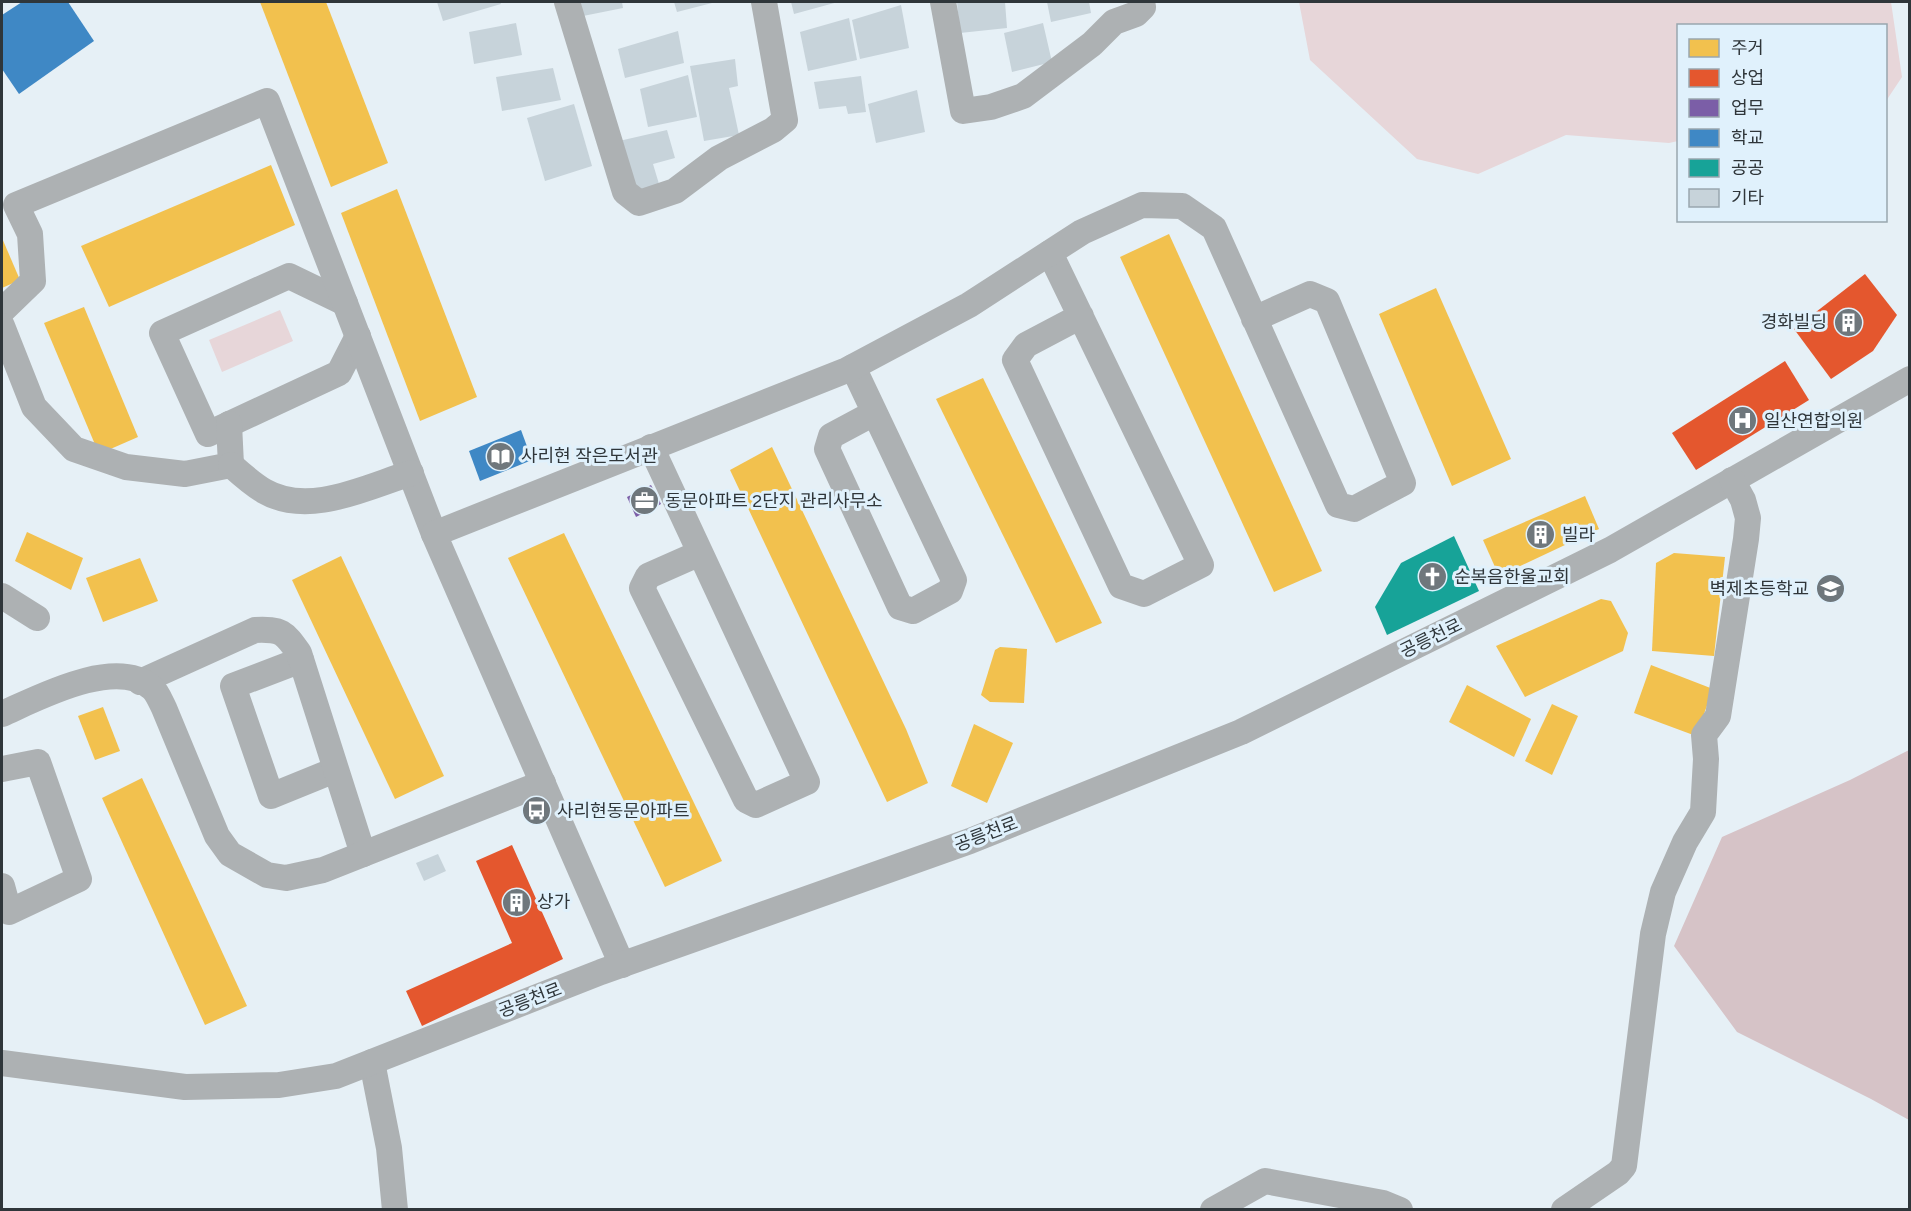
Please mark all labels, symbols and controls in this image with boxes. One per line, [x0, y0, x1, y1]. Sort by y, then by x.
legend [1677, 24, 1887, 222]
text: 주거 [1731, 37, 1764, 59]
text: 상업 [1731, 67, 1764, 89]
text: 업무 [1731, 97, 1764, 119]
text: 학교 [1731, 127, 1764, 149]
text: 공공 [1731, 157, 1764, 179]
text: 기타 [1731, 187, 1765, 209]
building icon: 경화빌딩 [1832, 306, 1864, 338]
place label: 경화빌딩 [1761, 311, 1827, 333]
hospital icon: 일산연합의원 [1727, 405, 1759, 437]
place label: 일산연합의원 [1764, 410, 1863, 432]
library icon: 사리현 작은도서관 [484, 440, 516, 472]
place label: 사리현 작은도서관 [521, 445, 658, 467]
office icon: 동문아파트 2단지 관리사무소 [628, 485, 660, 517]
place label: 동문아파트 2단지 관리사무소 [665, 490, 883, 512]
building icon: 빌라 [1525, 519, 1557, 551]
place label: 빌라 [1562, 524, 1596, 546]
church icon: 순복음한울교회 [1417, 561, 1449, 593]
place label: 순복음한울교회 [1454, 566, 1570, 588]
school or university icon: 벽제초등학교 [1814, 573, 1846, 605]
place label: 벽제초등학교 [1710, 578, 1809, 600]
street label: 공릉천로 [1396, 614, 1466, 662]
bus stop icon: 사리현동문아파트 [520, 795, 552, 827]
place label: 사리현동문아파트 [557, 800, 689, 822]
street label: 공릉천로 [951, 812, 1021, 856]
building icon: 상가 [500, 886, 532, 918]
place label: 상가 [537, 891, 571, 913]
street label: 공릉천로 [495, 978, 565, 1022]

